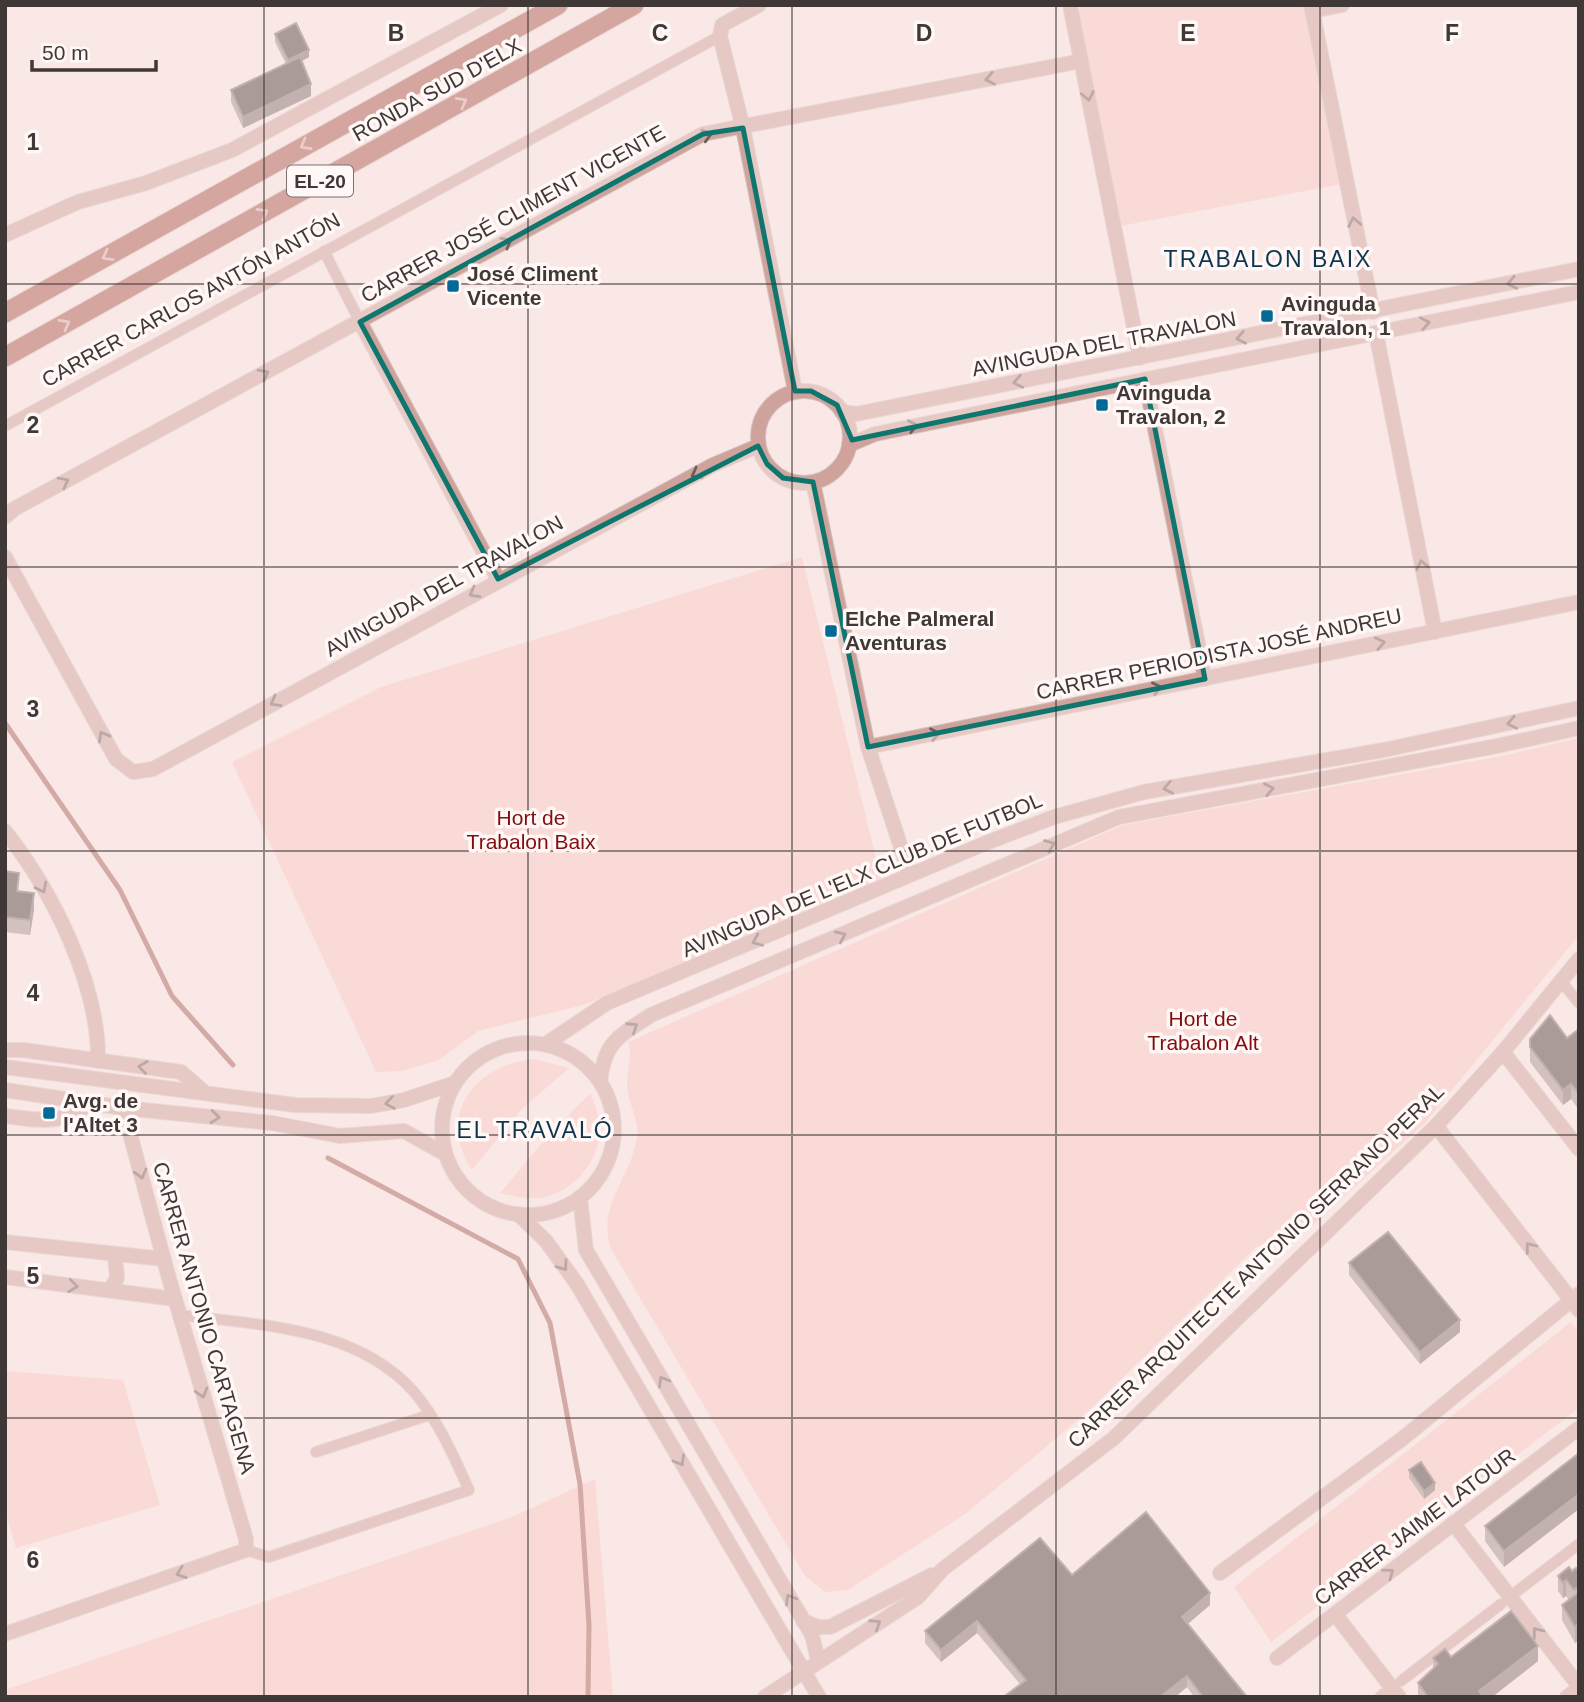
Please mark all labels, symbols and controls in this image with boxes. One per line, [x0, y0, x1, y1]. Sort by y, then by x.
text: B [388, 20, 404, 46]
text: C [652, 20, 668, 46]
text: D [916, 20, 932, 46]
text: E [1180, 20, 1196, 46]
text: F [1445, 20, 1459, 46]
scale bar [32, 28, 156, 72]
street label: RONDA SUD D'ELX [348, 34, 525, 146]
text: 50 m [42, 41, 89, 64]
one-way arrow [984, 71, 996, 86]
one-way arrow [1079, 90, 1094, 102]
one-way arrow [455, 97, 467, 110]
street label: CARRER JOSÉ CLIMENT VICENTE [357, 120, 669, 307]
text: 1 [27, 129, 40, 155]
one-way arrow [701, 129, 713, 143]
one-way arrow [300, 137, 313, 150]
road number: EL-20 [287, 166, 353, 196]
street label: CARRER CARLOS ANTÓN ANTÓN [38, 208, 344, 391]
one-way arrow [256, 208, 269, 221]
one-way arrow [1348, 216, 1363, 228]
one-way arrow [499, 237, 512, 250]
district label: TRABALON BAIX [1164, 246, 1372, 272]
one-way arrow [101, 248, 114, 261]
place label: José Climent Vicente [467, 262, 598, 309]
one-way arrow [1506, 275, 1518, 290]
marker: José Climent Vicente [445, 278, 461, 294]
place label: Avinguda Travalon, 1 [1281, 292, 1391, 339]
street label: AVINGUDA DEL TRAVALON [970, 307, 1238, 380]
marker: Avinguda Travalon, 1 [1259, 308, 1275, 324]
one-way arrow [1419, 316, 1431, 331]
one-way arrow [57, 319, 70, 332]
one-way arrow [1235, 330, 1247, 345]
one-way arrow [257, 369, 269, 382]
one-way arrow [1012, 374, 1024, 389]
place label: Avinguda Travalon, 2 [1116, 381, 1226, 428]
marker: Avinguda Travalon, 2 [1094, 397, 1110, 413]
text: 2 [27, 412, 39, 438]
one-way arrow [907, 419, 919, 434]
one-way arrow [691, 465, 703, 479]
one-way arrow [57, 477, 69, 490]
street label: AVINGUDA DEL TRAVALON [321, 510, 567, 661]
one-way arrow [1415, 559, 1430, 571]
one-way arrow [469, 585, 481, 598]
street label: CARRER PERIODISTA JOSÉ ANDREU [1034, 603, 1404, 704]
place label: Elche Palmeral Aventuras [845, 607, 994, 654]
marker: Elche Palmeral Aventuras [823, 623, 839, 639]
one-way arrow [1374, 636, 1386, 651]
one-way arrow [1151, 682, 1163, 697]
one-way arrow [269, 694, 282, 707]
text: 3 [27, 696, 39, 722]
one-way arrow [1506, 714, 1518, 729]
one-way arrow [929, 727, 941, 742]
one-way arrow [98, 730, 112, 743]
one-way arrow [1162, 779, 1174, 794]
one-way arrow [1263, 782, 1275, 797]
street label: AVINGUDA DE L'ELX CLUB DE FUTBOL [678, 788, 1045, 961]
park label: Hort de Trabalon Baix [467, 806, 596, 853]
one-way arrow [1043, 840, 1055, 854]
one-way arrow [34, 881, 47, 893]
one-way arrow [834, 930, 846, 944]
one-way arrow [751, 932, 763, 946]
text: 4 [27, 980, 40, 1006]
park label: Hort de Trabalon Alt [1147, 1007, 1259, 1054]
one-way arrow [625, 1022, 638, 1035]
one-way arrow [137, 1060, 148, 1075]
street label: CARRER ARQUITECTE ANTONIO SERRANO PERAL [1063, 1079, 1448, 1452]
place label: Avg. de l'Altet 3 [63, 1089, 138, 1136]
one-way arrow [384, 1095, 396, 1110]
marker: Avg. de l'Altet 3 [41, 1105, 57, 1121]
one-way arrow [210, 1109, 221, 1124]
district label: EL TRAVALÓ [456, 1117, 614, 1143]
street label: CARRER ANTONIO CARTAGENA [149, 1159, 260, 1476]
one-way arrow [132, 1168, 147, 1180]
one-way arrow [1525, 1242, 1538, 1254]
one-way arrow [555, 1258, 567, 1271]
text: 5 [27, 1263, 40, 1289]
one-way arrow [67, 1278, 79, 1293]
one-way arrow [658, 1376, 671, 1389]
one-way arrow [194, 1387, 209, 1399]
street label: CARRER JAIME LATOUR [1310, 1444, 1520, 1610]
one-way arrow [672, 1453, 685, 1466]
text: 6 [27, 1547, 39, 1573]
one-way arrow [176, 1565, 188, 1579]
one-way arrow [1381, 1568, 1394, 1581]
one-way arrow [785, 1593, 798, 1606]
one-way arrow [868, 1620, 881, 1633]
one-way arrow [1533, 1627, 1546, 1640]

